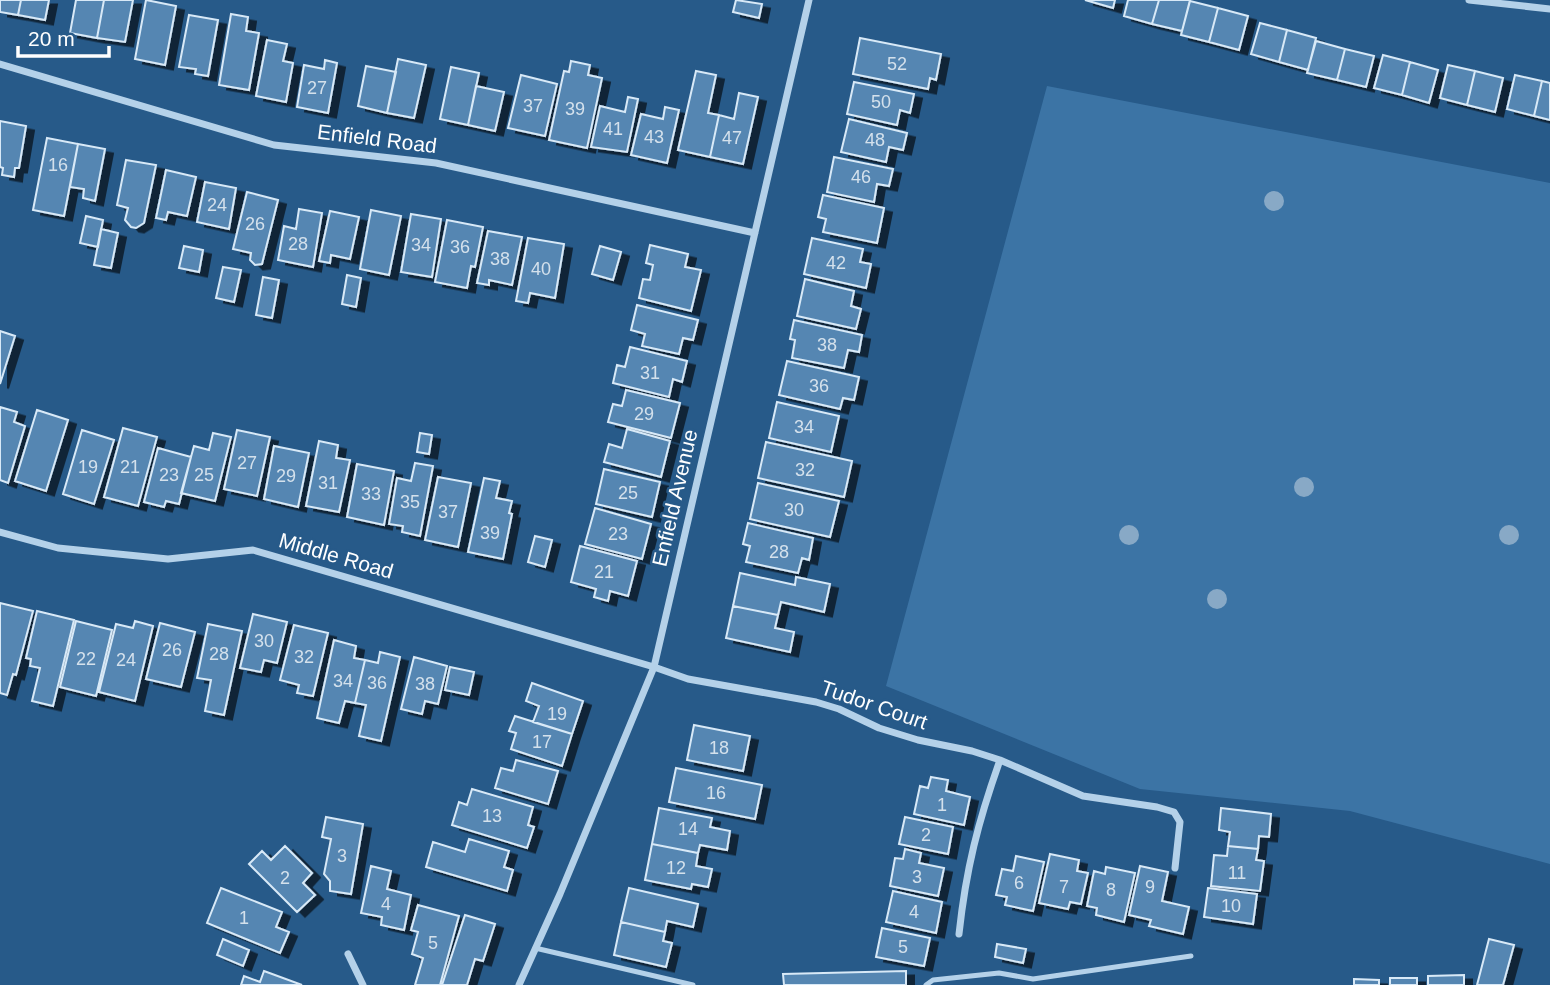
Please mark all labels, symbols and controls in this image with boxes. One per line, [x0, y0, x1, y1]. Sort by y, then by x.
scale bar [18, 14, 108, 58]
text: 20 m [28, 27, 75, 50]
house number: 52 [887, 54, 907, 74]
house number: 27 [307, 78, 327, 98]
house number: 50 [871, 92, 891, 112]
house number: 37 [523, 96, 543, 116]
house number: 39 [565, 99, 585, 119]
house number: 41 [603, 119, 623, 139]
street label: Enfield Road [316, 120, 438, 157]
house number: 43 [644, 127, 664, 147]
house number: 47 [722, 128, 742, 148]
house number: 48 [865, 130, 885, 150]
house number: 16 [48, 155, 68, 175]
house number: 46 [851, 167, 871, 187]
house number: 24 [207, 195, 227, 215]
house number: 26 [245, 214, 265, 234]
house number: 28 [288, 234, 308, 254]
house number: 34 [411, 235, 431, 255]
house number: 36 [450, 237, 470, 257]
house number: 38 [490, 249, 510, 269]
house number: 42 [826, 253, 846, 273]
house number: 40 [531, 259, 551, 279]
house number: 38 [817, 335, 837, 355]
house number: 31 [640, 363, 660, 383]
house number: 36 [809, 376, 829, 396]
house number: 29 [634, 404, 654, 424]
house number: 34 [794, 417, 814, 437]
street label: Enfield Avenue [648, 427, 701, 569]
house number: 27 [237, 453, 257, 473]
house number: 19 [78, 457, 98, 477]
house number: 21 [120, 457, 140, 477]
house number: 32 [795, 460, 815, 480]
house number: 23 [159, 465, 179, 485]
house number: 25 [194, 465, 214, 485]
house number: 29 [276, 466, 296, 486]
house number: 31 [318, 473, 338, 493]
house number: 25 [618, 483, 638, 503]
house number: 33 [361, 484, 381, 504]
house number: 35 [400, 492, 420, 512]
house number: 30 [784, 500, 804, 520]
house number: 37 [438, 502, 458, 522]
house number: 39 [480, 523, 500, 543]
house number: 23 [608, 524, 628, 544]
street label: Middle Road [276, 528, 396, 583]
house number: 28 [769, 542, 789, 562]
house number: 21 [594, 562, 614, 582]
house number: 30 [254, 631, 274, 651]
house number: 26 [162, 640, 182, 660]
house number: 28 [209, 644, 229, 664]
house number: 32 [294, 647, 314, 667]
house number: 22 [76, 649, 96, 669]
house number: 24 [116, 650, 136, 670]
house number: 34 [333, 671, 353, 691]
house number: 36 [367, 673, 387, 693]
house number: 38 [415, 674, 435, 694]
street label: Tudor Court [818, 676, 931, 734]
house number: 19 [547, 704, 567, 724]
house number: 17 [532, 732, 552, 752]
house number: 18 [709, 738, 729, 758]
house number: 16 [706, 783, 726, 803]
house number: 1 [937, 795, 947, 815]
house number: 13 [482, 806, 502, 826]
house number: 14 [678, 819, 698, 839]
house number: 2 [921, 825, 931, 845]
house number: 3 [337, 846, 347, 866]
house number: 12 [666, 858, 686, 878]
house number: 11 [1228, 863, 1246, 883]
house number: 3 [912, 867, 922, 887]
house number: 2 [280, 868, 290, 888]
house number: 6 [1014, 873, 1024, 893]
house number: 7 [1059, 877, 1069, 897]
house number: 9 [1145, 877, 1155, 897]
house number: 8 [1106, 880, 1116, 900]
house number: 4 [381, 894, 391, 914]
house number: 10 [1221, 896, 1241, 916]
house number: 4 [909, 902, 919, 922]
house number: 1 [239, 908, 249, 928]
house number: 5 [428, 933, 438, 953]
house number: 5 [898, 937, 908, 957]

